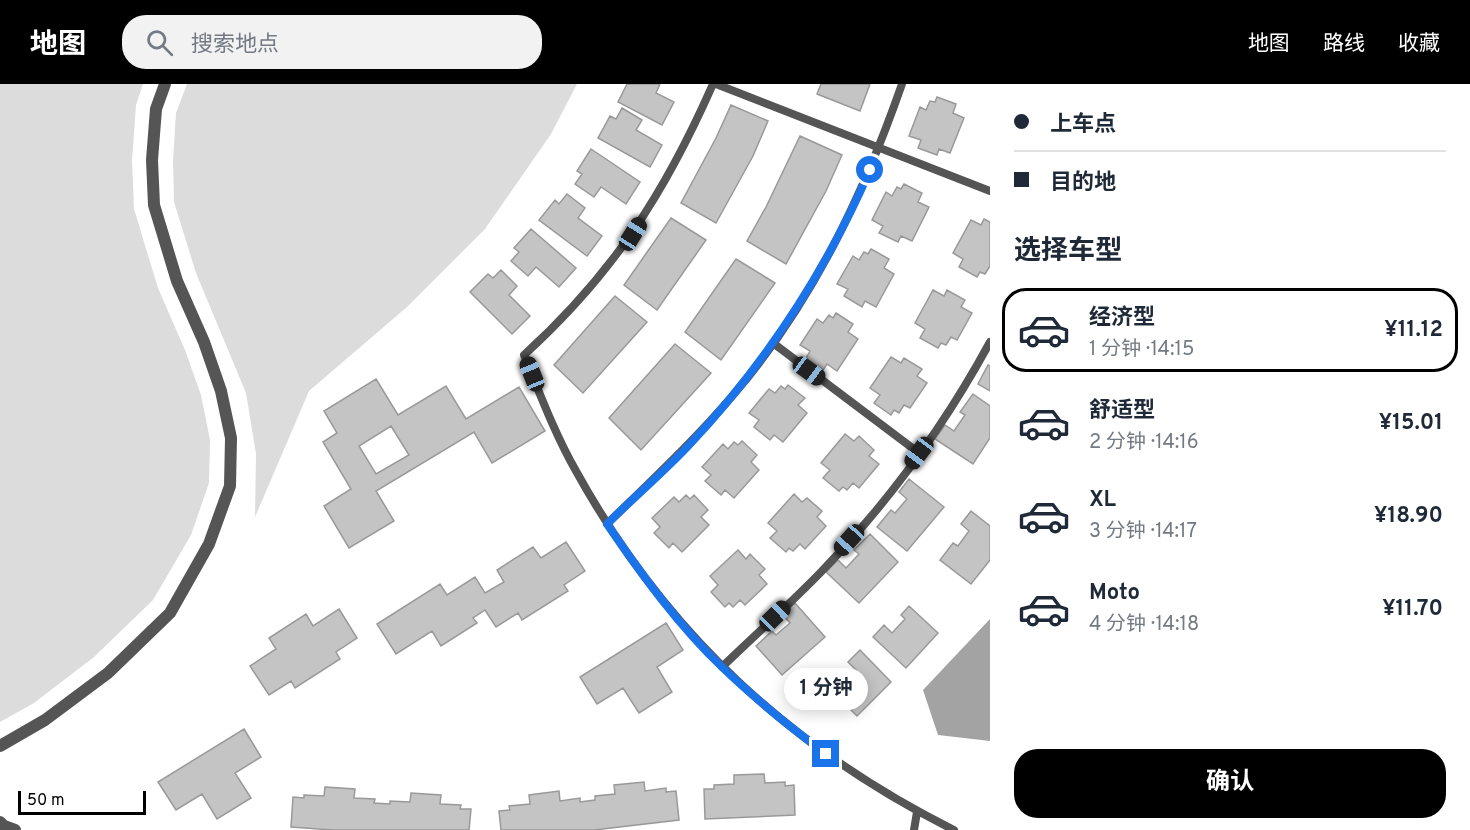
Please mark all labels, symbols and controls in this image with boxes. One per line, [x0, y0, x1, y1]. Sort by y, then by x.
search box [122, 15, 542, 69]
icon: search [143, 26, 176, 59]
text: 地图 [30, 28, 86, 64]
text: 地图 [1248, 31, 1290, 58]
text: 路线 [1323, 31, 1365, 58]
text: 收藏 [1398, 31, 1440, 58]
text: 搜索地点 [191, 32, 279, 59]
text: 上车点 [1050, 112, 1116, 139]
route start [856, 156, 883, 183]
text: 目的地 [1050, 170, 1116, 197]
car [616, 214, 650, 254]
text: 选择车型 [1014, 235, 1122, 269]
icon: car [1017, 303, 1071, 357]
text: 经济型 [1089, 305, 1155, 332]
text: ¥11.12 [1384, 317, 1443, 344]
text: 1 分钟 · 14:15 [1089, 337, 1194, 363]
car [789, 353, 829, 389]
car [517, 354, 547, 394]
icon: car [1017, 396, 1071, 450]
text: 舒适型 [1089, 398, 1155, 425]
text: ¥15.01 [1379, 410, 1443, 437]
text: 2 分钟 · 14:16 [1089, 430, 1199, 456]
car [901, 433, 937, 473]
text: XL [1089, 487, 1116, 514]
icon: car [1017, 489, 1071, 543]
text: ¥18.90 [1374, 503, 1443, 530]
text: 3 分钟 · 14:17 [1089, 519, 1197, 545]
car [830, 521, 868, 559]
text: Moto [1089, 580, 1140, 607]
icon: car [1017, 582, 1071, 636]
text: ¥11.70 [1382, 596, 1443, 623]
car [756, 597, 794, 635]
text: 4 分钟 · 14:18 [1089, 612, 1199, 638]
callout: 1 分钟 [784, 667, 868, 709]
text: 1 分钟 [800, 676, 853, 702]
route end [812, 740, 839, 767]
button: 确认 [1014, 749, 1446, 818]
scale bar [18, 788, 146, 816]
text: 50 m [27, 791, 65, 811]

